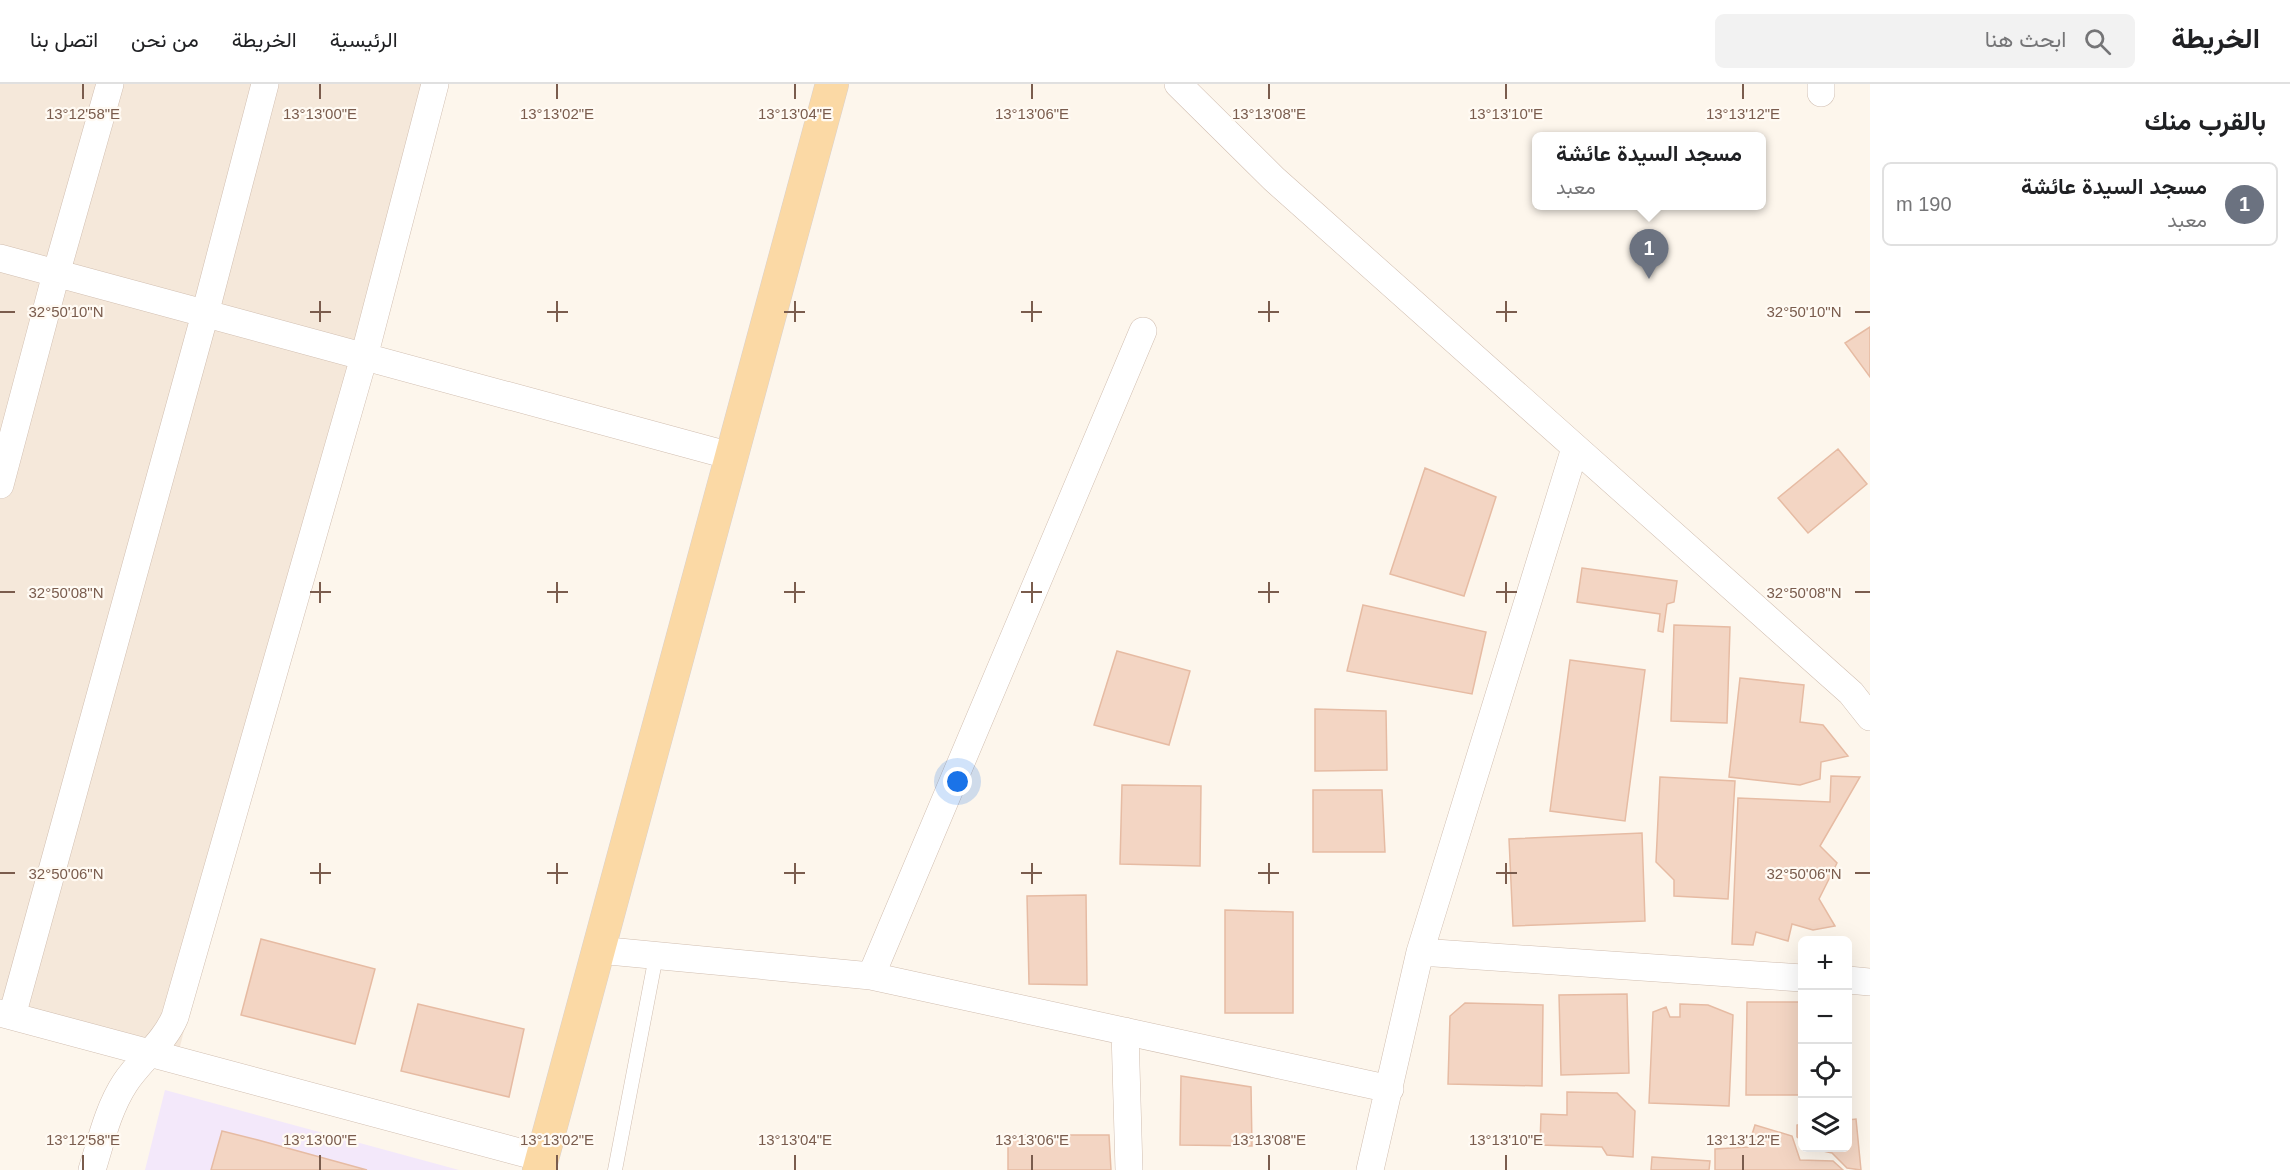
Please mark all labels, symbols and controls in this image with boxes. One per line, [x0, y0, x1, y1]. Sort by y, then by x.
search box [1715, 14, 2135, 68]
text: الخريطة [2171, 23, 2260, 54]
icon: search [2081, 25, 2114, 58]
text: ابحث هنا [1985, 27, 2066, 52]
text: اتصل بنا [30, 28, 98, 51]
text: من نحن [131, 28, 199, 51]
text: الخريطة [232, 28, 297, 51]
text: الرئيسية [330, 28, 398, 51]
text: 13°12'58"E [46, 105, 120, 122]
text: 13°13'00"E [283, 105, 357, 122]
text: 13°13'02"E [520, 105, 594, 122]
text: 13°13'04"E [758, 105, 832, 122]
text: 13°13'06"E [995, 105, 1069, 122]
text: 13°13'08"E [1232, 105, 1306, 122]
text: 13°13'10"E [1469, 105, 1543, 122]
text: 13°13'12"E [1706, 105, 1780, 122]
text: بالقرب منك [2145, 106, 2266, 136]
popup [1532, 132, 1766, 210]
text: مسجد السيدة عائشة [1556, 141, 1742, 166]
text: مسجد السيدة عائشة [2021, 174, 2207, 199]
text: معبد [1556, 176, 1596, 198]
text: 190 m [1896, 193, 1952, 215]
text: 1 [2239, 193, 2250, 215]
text: معبد [2167, 209, 2207, 231]
pin: 1 [1630, 230, 1668, 279]
text: 32°50'10"N [28, 303, 104, 320]
text: 32°50'10"N [1766, 303, 1842, 320]
text: 32°50'08"N [28, 584, 104, 601]
text: 32°50'08"N [1766, 584, 1842, 601]
your location [943, 767, 972, 796]
text: 32°50'06"N [28, 865, 104, 882]
text: 32°50'06"N [1766, 865, 1842, 882]
map controls [1798, 936, 1852, 1152]
button: + [1798, 936, 1852, 990]
button: − [1798, 990, 1852, 1044]
button: locate [1798, 1044, 1852, 1098]
button: layers [1798, 1098, 1852, 1152]
text: 13°12'58"E [46, 1131, 120, 1148]
text: 13°13'00"E [283, 1131, 357, 1148]
text: 13°13'02"E [520, 1131, 594, 1148]
text: 13°13'04"E [758, 1131, 832, 1148]
text: 13°13'06"E [995, 1131, 1069, 1148]
text: 13°13'08"E [1232, 1131, 1306, 1148]
text: 13°13'10"E [1469, 1131, 1543, 1148]
text: 13°13'12"E [1706, 1131, 1780, 1148]

